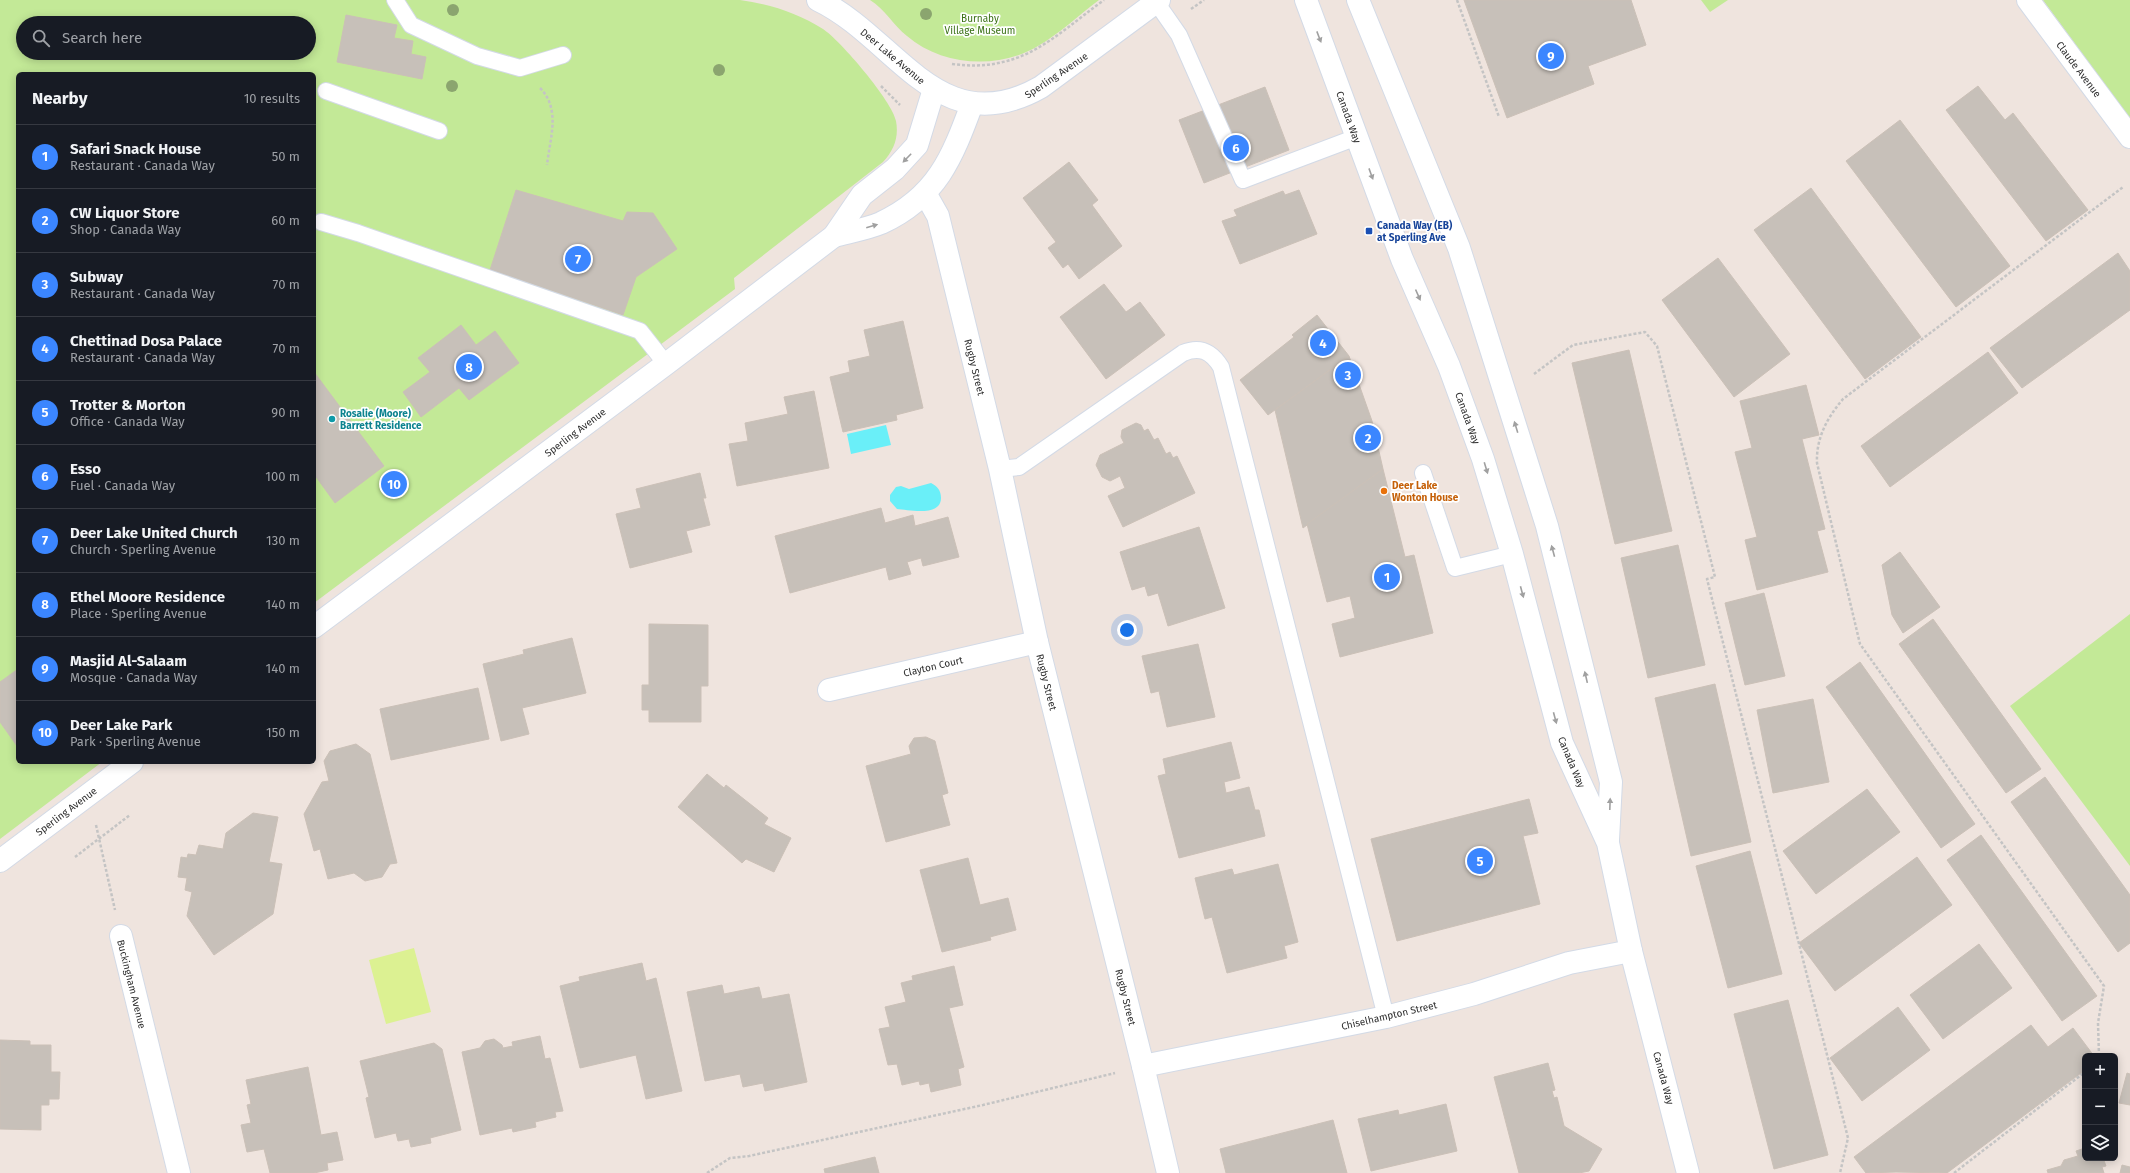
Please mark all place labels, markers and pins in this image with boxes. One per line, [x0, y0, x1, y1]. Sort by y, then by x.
pin: 9 [1538, 41, 1564, 71]
pin: 6 [1223, 133, 1249, 163]
place label: Canada Way (EB) at Sperling Ave [1377, 219, 1453, 244]
marker: Canada Way (EB) at Sperling Ave [1364, 226, 1374, 236]
pin: 7 [565, 244, 591, 274]
pin: 4 [1310, 328, 1336, 358]
pin: 8 [456, 352, 482, 382]
pin: 3 [1335, 360, 1361, 390]
place label: Rosalie (Moore) Barrett Residence [340, 407, 422, 432]
marker: Rosalie (Moore) Barrett Residence [327, 414, 337, 424]
pin: 2 [1355, 423, 1381, 453]
pin: 10 [381, 469, 407, 499]
place label: Deer Lake Wonton House [1392, 480, 1459, 504]
marker: Deer Lake Wonton House [1379, 486, 1389, 496]
pin: 1 [1374, 562, 1400, 592]
pin: 5 [1467, 846, 1493, 876]

